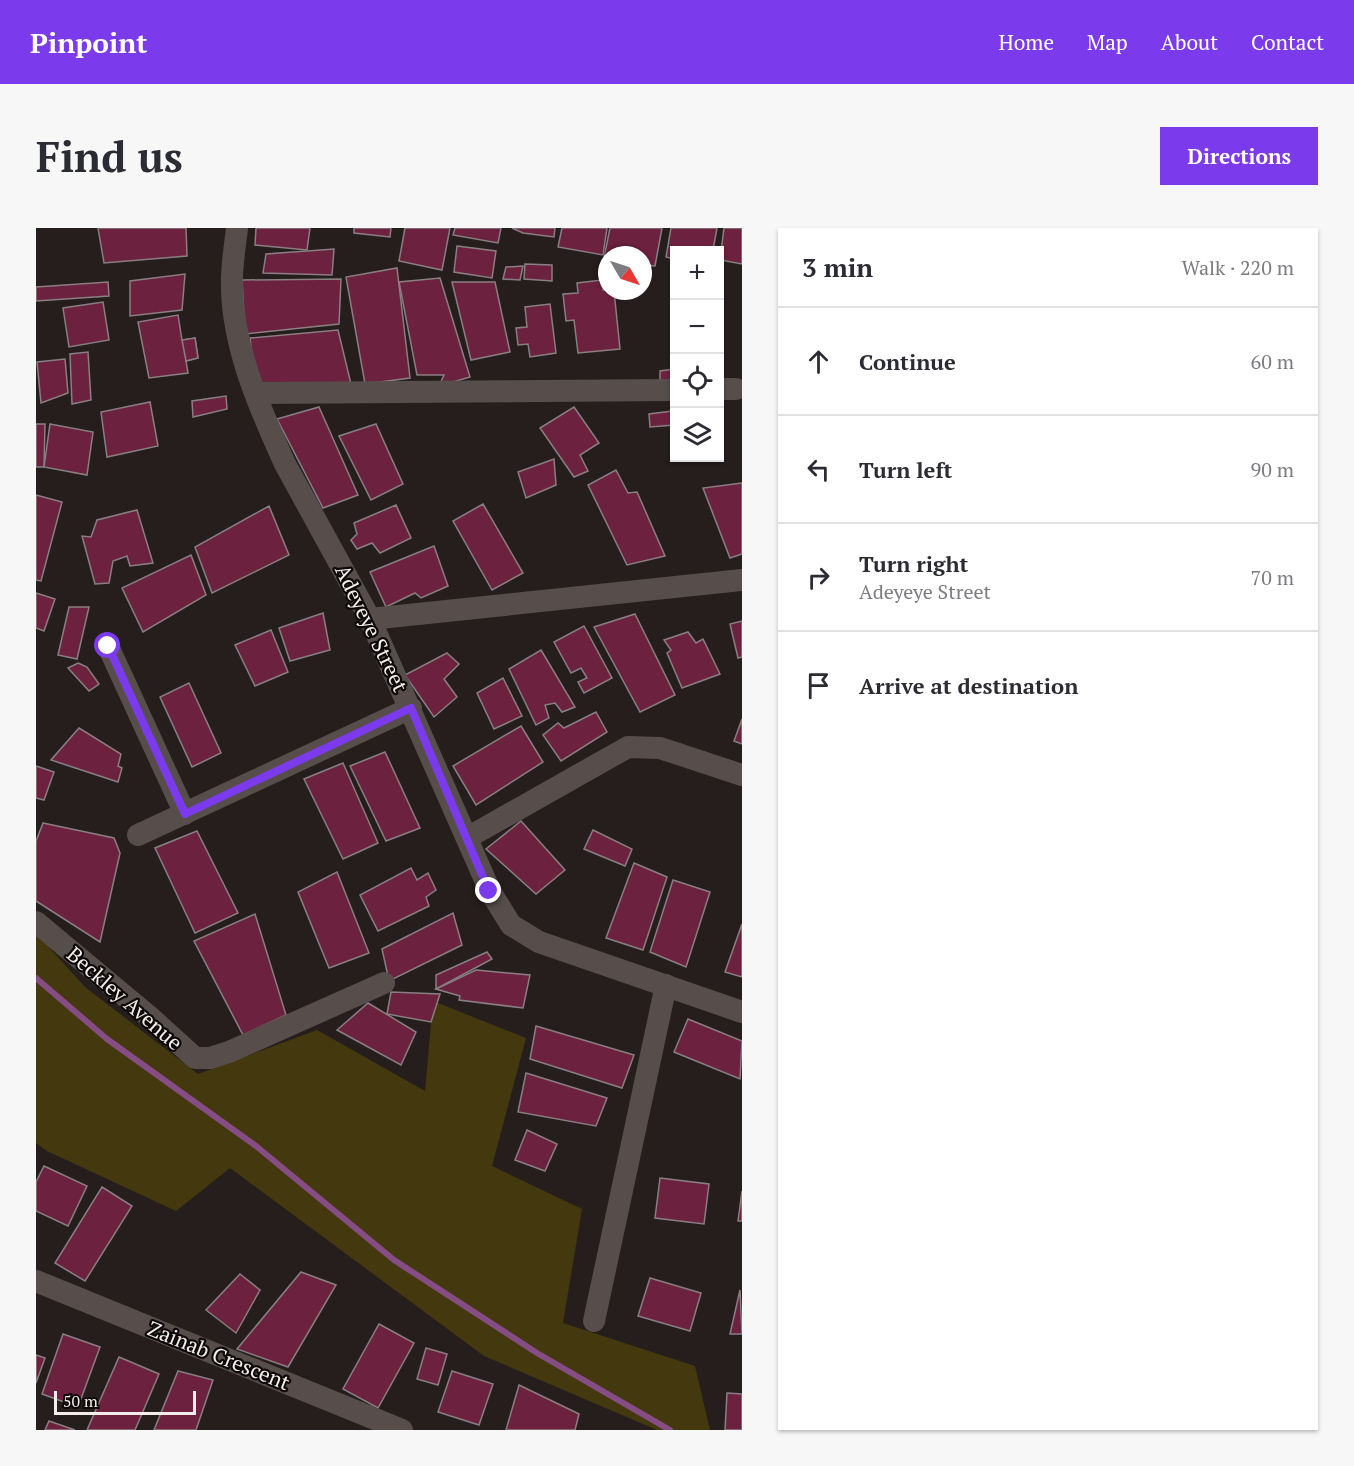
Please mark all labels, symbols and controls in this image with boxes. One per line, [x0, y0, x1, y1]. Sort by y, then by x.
text: Pinpoint [30, 24, 147, 61]
text: Home [998, 28, 1054, 56]
text: Map [1087, 28, 1128, 56]
text: About [1161, 28, 1218, 56]
text: Contact [1251, 28, 1324, 56]
button: Directions [1160, 127, 1318, 185]
text: Find us [36, 128, 183, 184]
north arrow [598, 246, 652, 300]
map controls [670, 246, 724, 462]
button: + [670, 246, 724, 300]
text: 3 min [802, 250, 873, 284]
text: Walk · 220 m [1182, 254, 1294, 281]
button: − [670, 300, 724, 354]
icon: ahead [802, 345, 835, 378]
text: Continue [859, 347, 956, 376]
text: 60 m [1251, 348, 1294, 375]
button: locate [670, 354, 724, 408]
button: layers [670, 408, 724, 462]
icon: left [802, 453, 835, 486]
text: Turn left [859, 455, 952, 484]
text: 90 m [1251, 456, 1294, 483]
text: Turn right [859, 549, 968, 578]
street label: Adeyeye Street [329, 560, 415, 697]
icon: right [802, 561, 835, 594]
text: 70 m [1251, 564, 1294, 591]
text: Adeyeye Street [859, 578, 991, 605]
route start [94, 632, 120, 658]
icon: arrive [802, 669, 835, 702]
text: Arrive at destination [859, 671, 1078, 700]
route end [475, 877, 501, 903]
street label: Beckley Avenue [61, 940, 189, 1056]
street label: Zainab Crescent [144, 1314, 294, 1396]
scale bar [54, 1388, 196, 1416]
text: 50 m [63, 1390, 98, 1412]

